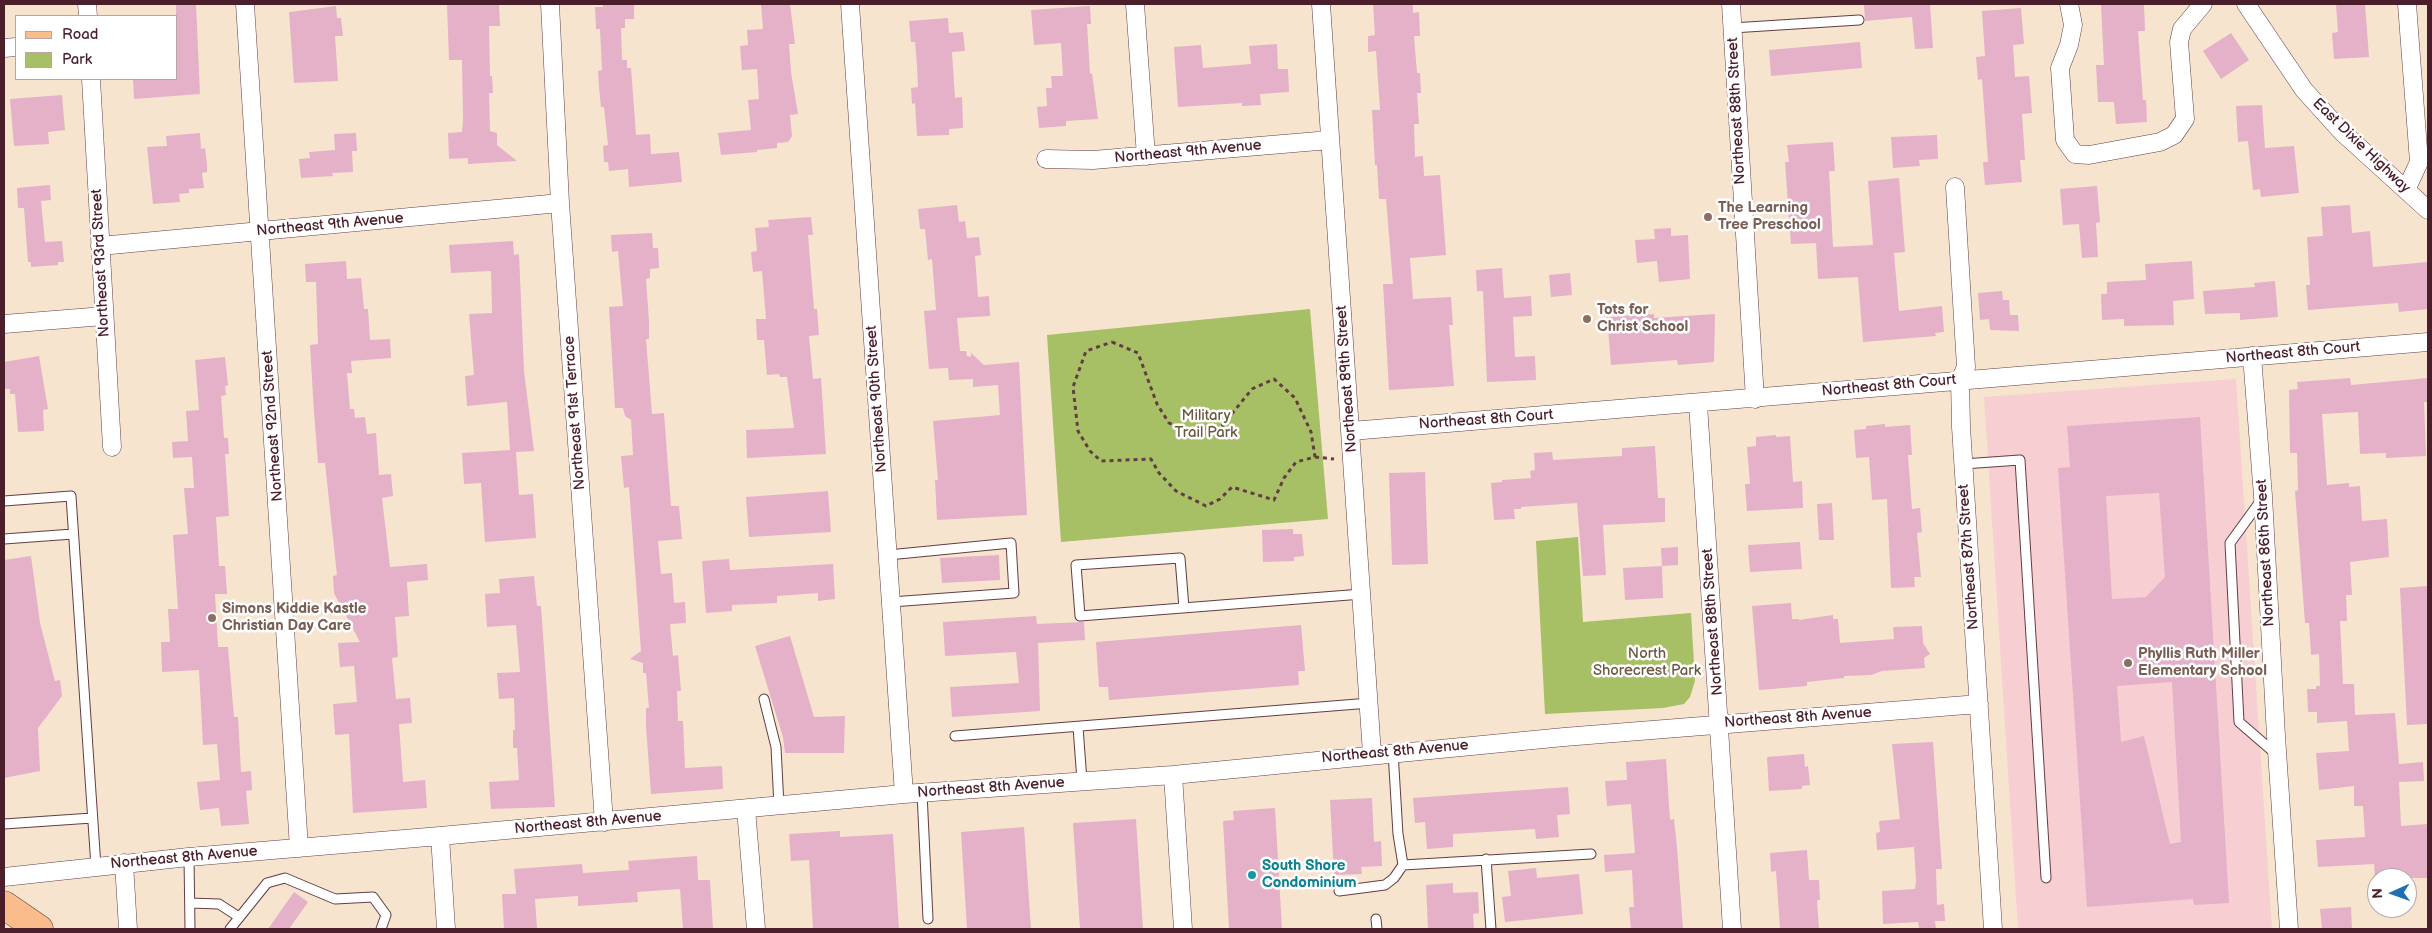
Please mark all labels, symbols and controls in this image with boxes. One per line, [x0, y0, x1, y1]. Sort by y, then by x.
legend [15, 15, 178, 80]
text: Road [62, 25, 98, 44]
street label: Northeast 88th Street [1724, 37, 1750, 185]
text: Park [62, 50, 92, 69]
street label: East Dixie Highway [2308, 95, 2414, 197]
street label: Northeast 9th Avenue [1114, 137, 1262, 167]
street label: Northeast 93rd Street [88, 188, 114, 338]
place label: The Learning Tree Preschool [1718, 199, 1821, 234]
street label: Northeast 9th Avenue [256, 210, 404, 240]
marker: The Learning Tree Preschool [1702, 211, 1714, 223]
place label: Tots for Christ School [1597, 301, 1688, 336]
street label: Northeast 89th Street [1333, 305, 1361, 453]
marker: Tots for Christ School [1581, 313, 1593, 325]
street label: Northeast 90th Street [863, 325, 891, 473]
street label: Northeast 91st Terrace [561, 335, 589, 491]
street label: Northeast 8th Court [2225, 338, 2361, 368]
street label: Northeast 92nd Street [259, 350, 287, 502]
street label: Northeast 8th Court [1821, 371, 1957, 401]
street label: Northeast 8th Court [1418, 406, 1554, 434]
park label: Military Trail Park [1175, 407, 1237, 442]
street label: Northeast 86th Street [2253, 479, 2279, 627]
street label: Northeast 87th Street [1955, 484, 1983, 630]
street label: Northeast 88th Street [1699, 548, 1727, 696]
place label: Simons Kiddie Kastle Christian Day Care [222, 600, 366, 635]
marker: Simons Kiddie Kastle Christian Day Care [206, 612, 218, 624]
park label: North Shorecrest Park [1593, 645, 1701, 680]
place label: Phyllis Ruth Miller Elementary School [2138, 645, 2267, 680]
marker: Phyllis Ruth Miller Elementary School [2122, 657, 2134, 669]
street label: Northeast 8th Avenue [1724, 704, 1872, 732]
street label: Northeast 8th Avenue [1321, 737, 1469, 767]
street label: Northeast 8th Avenue [917, 774, 1065, 802]
street label: Northeast 8th Avenue [514, 808, 662, 838]
street label: Northeast 8th Avenue [110, 843, 258, 873]
place label: South Shore Condominium [1262, 857, 1357, 892]
north arrow [2367, 868, 2417, 918]
marker: South Shore Condominium [1246, 869, 1258, 881]
text: N [2369, 888, 2386, 899]

